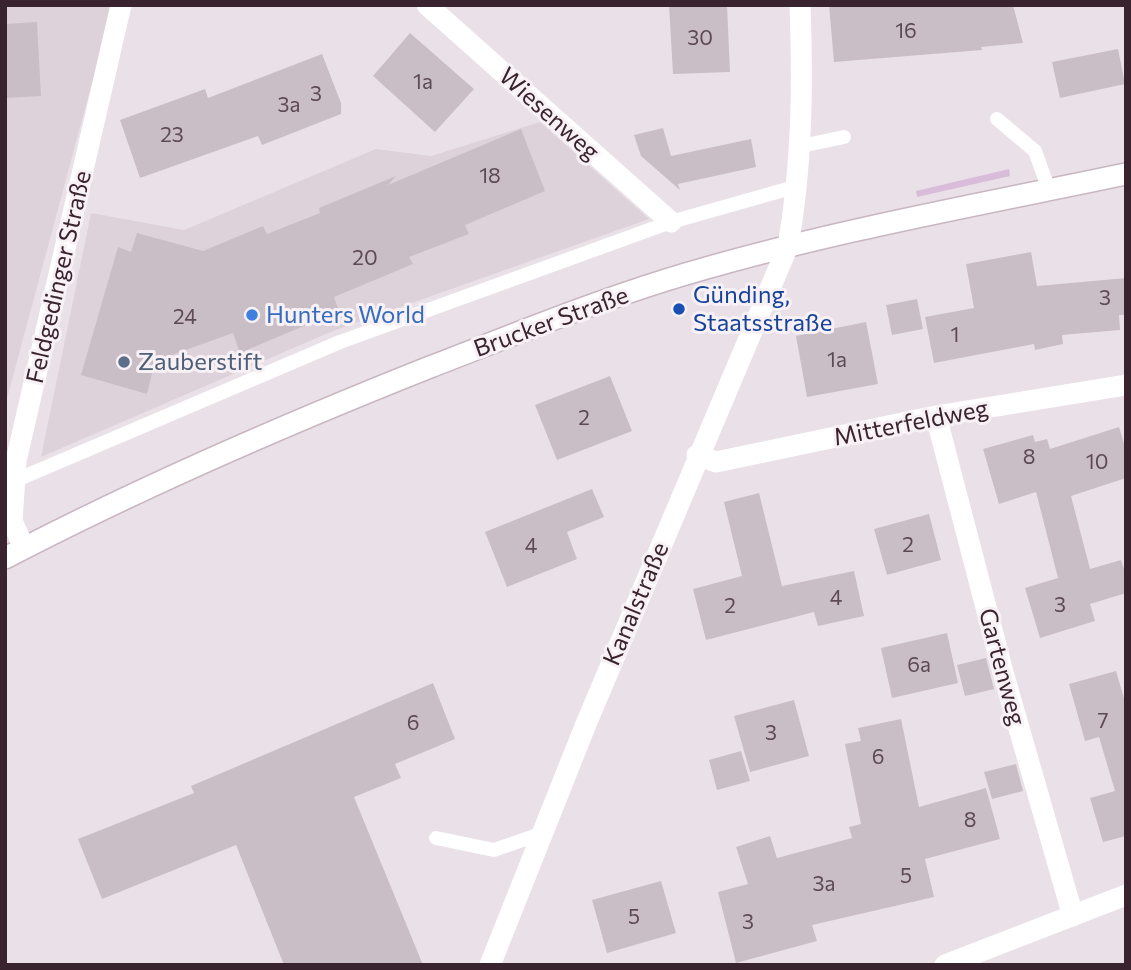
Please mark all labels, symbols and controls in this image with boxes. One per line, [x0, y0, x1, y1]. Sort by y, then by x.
house number: 16 [895, 18, 917, 44]
house number: 30 [687, 25, 713, 51]
street label: Wiesenweg [493, 62, 605, 166]
house number: 1a [413, 69, 433, 95]
house number: 3 [310, 81, 322, 107]
house number: 3a [278, 92, 300, 118]
house number: 23 [160, 122, 184, 148]
house number: 18 [479, 163, 501, 189]
street label: Feldgedinger Straße [21, 168, 97, 386]
house number: 20 [352, 245, 378, 271]
street label: Brucker Straße [470, 281, 632, 363]
place label: Günding, Staatsstraße [693, 281, 832, 337]
house number: 3 [1099, 285, 1111, 311]
place label: Hunters World [266, 301, 425, 329]
marker: Günding, Staatsstraße [671, 301, 687, 317]
house number: 24 [173, 304, 197, 330]
marker: Hunters World [244, 307, 260, 323]
house number: 1 [951, 322, 959, 348]
house number: 1a [827, 347, 847, 373]
place label: Zauberstift [138, 348, 262, 376]
marker: Zauberstift [116, 354, 132, 370]
street label: Mitterfeldweg [831, 394, 991, 452]
house number: 2 [578, 405, 590, 431]
house number: 8 [1023, 444, 1035, 470]
house number: 10 [1086, 449, 1108, 475]
house number: 2 [902, 532, 914, 558]
house number: 4 [525, 533, 537, 559]
street label: Kanalstraße [597, 538, 675, 670]
house number: 4 [830, 585, 842, 611]
house number: 3 [1054, 592, 1066, 618]
house number: 2 [724, 593, 736, 619]
street label: Gartenweg [973, 605, 1031, 729]
house number: 6a [907, 652, 931, 678]
house number: 7 [1097, 708, 1109, 734]
house number: 6 [407, 710, 419, 736]
house number: 3 [765, 720, 777, 746]
house number: 6 [872, 744, 884, 770]
house number: 8 [964, 807, 976, 833]
house number: 5 [900, 863, 912, 889]
house number: 3a [813, 871, 835, 897]
house number: 5 [628, 904, 640, 930]
house number: 3 [742, 909, 754, 935]

